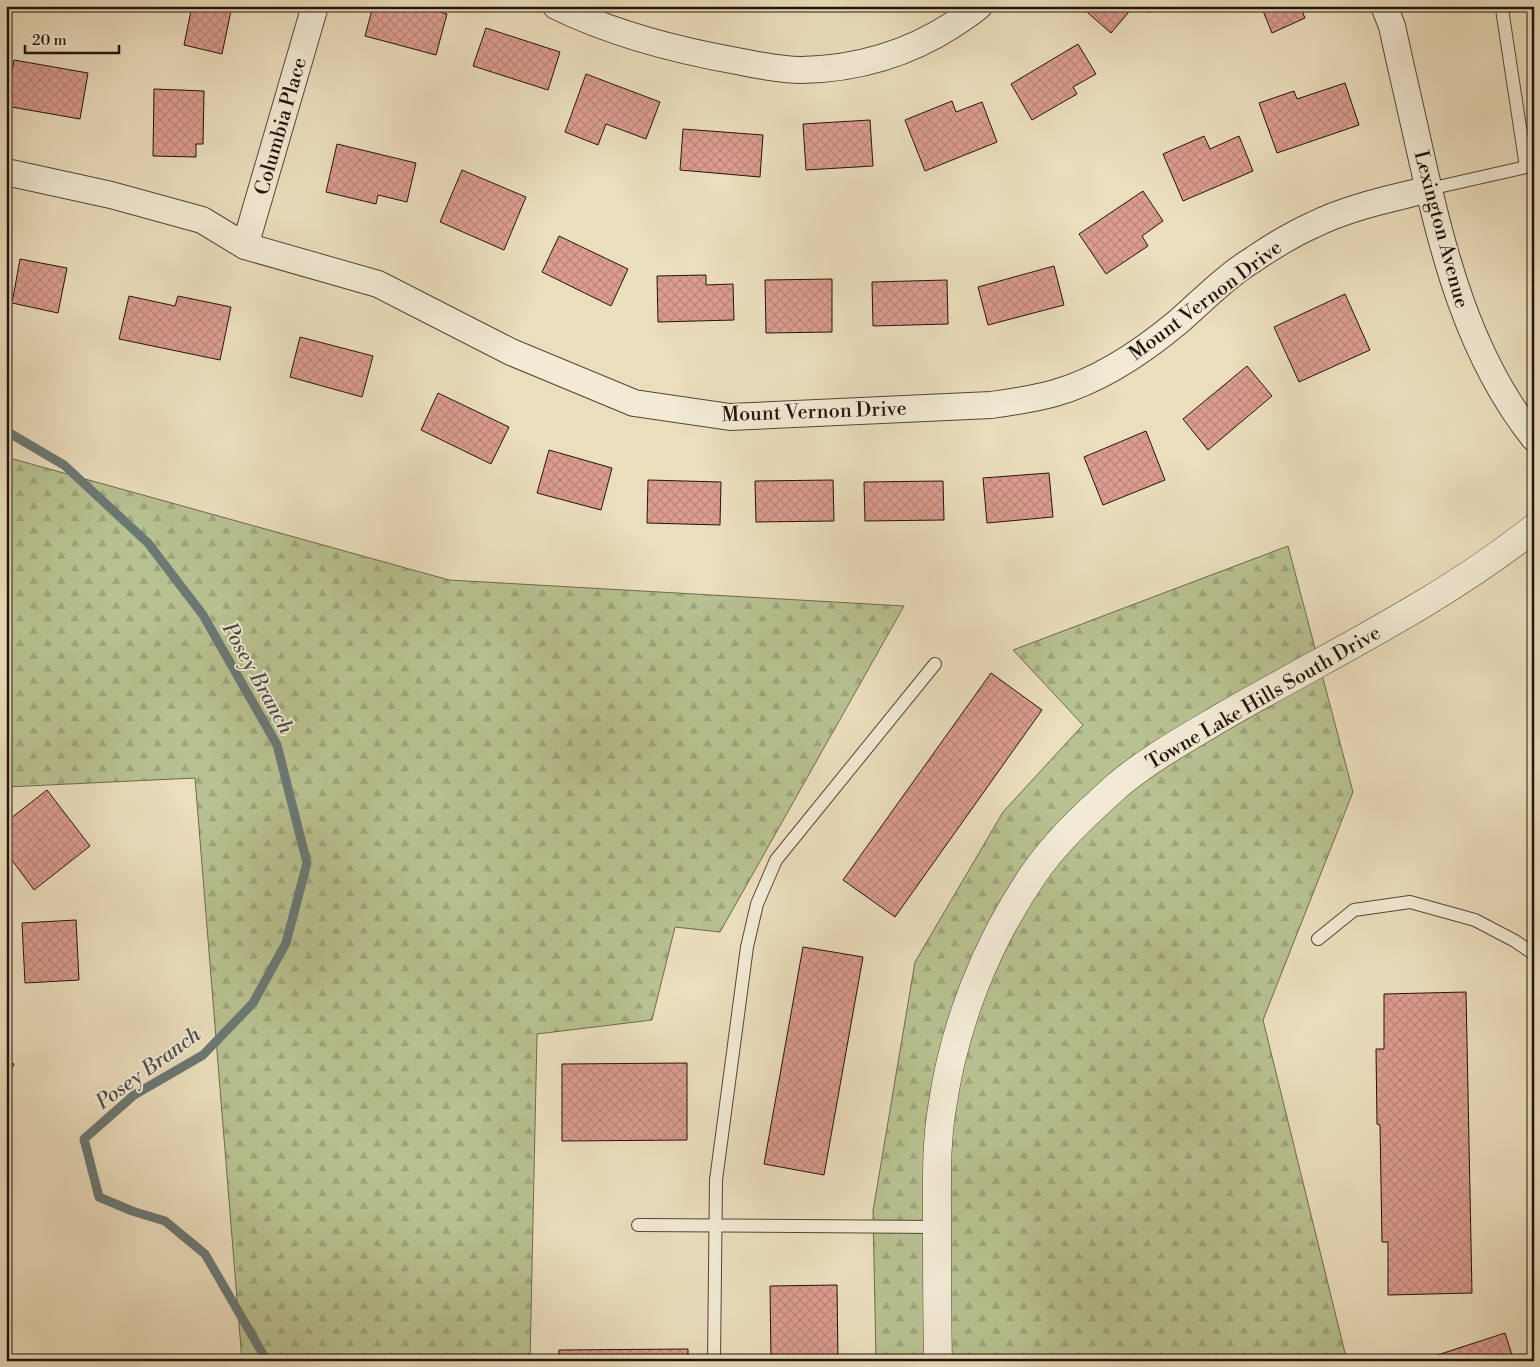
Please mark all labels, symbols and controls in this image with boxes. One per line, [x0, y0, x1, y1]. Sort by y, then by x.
scale bar [25, 22, 119, 54]
text: 20 m [32, 31, 67, 50]
street label: Columbia Place [250, 55, 313, 198]
street label: Lexington Avenue [1407, 148, 1474, 311]
street label: Mount Vernon Drive [1124, 235, 1287, 367]
street label: Mount Vernon Drive [721, 397, 907, 428]
water label: Posey Branch [215, 617, 299, 739]
street label: Towne Lake Hills South Drive [1142, 621, 1385, 776]
water label: Posey Branch [90, 1022, 206, 1116]

